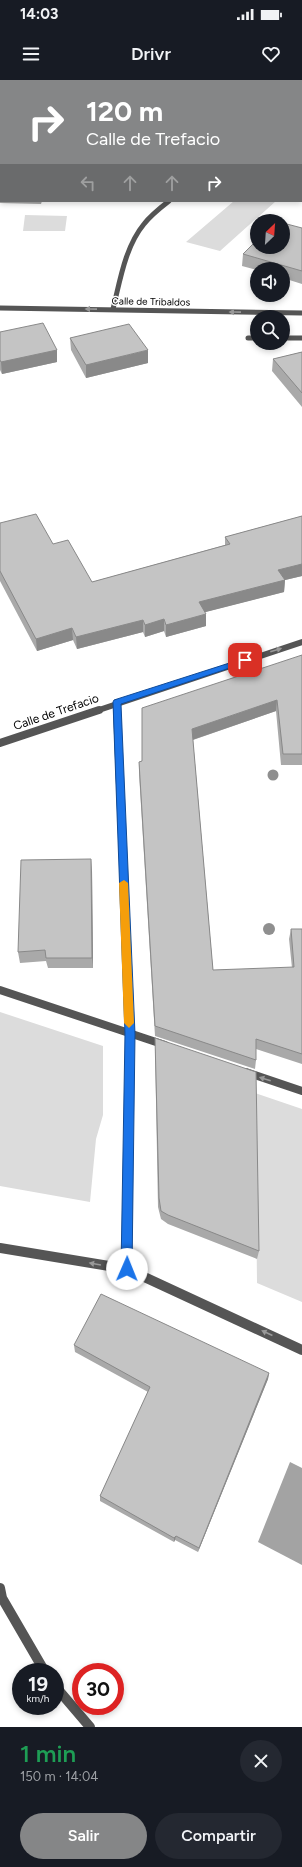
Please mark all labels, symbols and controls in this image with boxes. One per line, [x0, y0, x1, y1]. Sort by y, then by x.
text: 14:03 [20, 5, 58, 23]
icon: menu [20, 43, 42, 65]
text: Drivr [131, 43, 171, 65]
icon: heart [260, 43, 282, 65]
text: 120 m [86, 94, 163, 128]
icon: right [20, 96, 72, 148]
text: Calle de Trefacio [86, 128, 220, 150]
icon: left [77, 172, 99, 194]
icon: ahead [119, 172, 141, 194]
icon: ahead [161, 172, 183, 194]
icon: right [203, 172, 225, 194]
north arrow [250, 214, 290, 254]
map controls [250, 214, 290, 350]
button: sound [250, 262, 290, 302]
street label: Calle de Tribaldos [112, 294, 191, 309]
one-way arrow [84, 306, 97, 312]
one-way arrow [228, 309, 241, 315]
button: search [250, 310, 290, 350]
pin [228, 643, 262, 677]
one-way arrow [270, 647, 282, 653]
icon: arrive [234, 649, 256, 671]
street label: Calle de Trefacio [11, 691, 101, 733]
one-way arrow [259, 1076, 271, 1082]
position arrow [106, 1248, 148, 1290]
one-way arrow [89, 1261, 101, 1267]
one-way arrow [261, 1330, 272, 1336]
speed limit sign: 30 [72, 1663, 124, 1715]
text: 19 [28, 1672, 48, 1696]
text: km/h [27, 1692, 49, 1705]
text: 1 min [20, 1739, 76, 1768]
button: close [240, 1740, 282, 1782]
text: 150 m · 14:04 [20, 1769, 98, 1784]
button: Salir [20, 1813, 147, 1859]
button: Compartir [155, 1813, 282, 1859]

